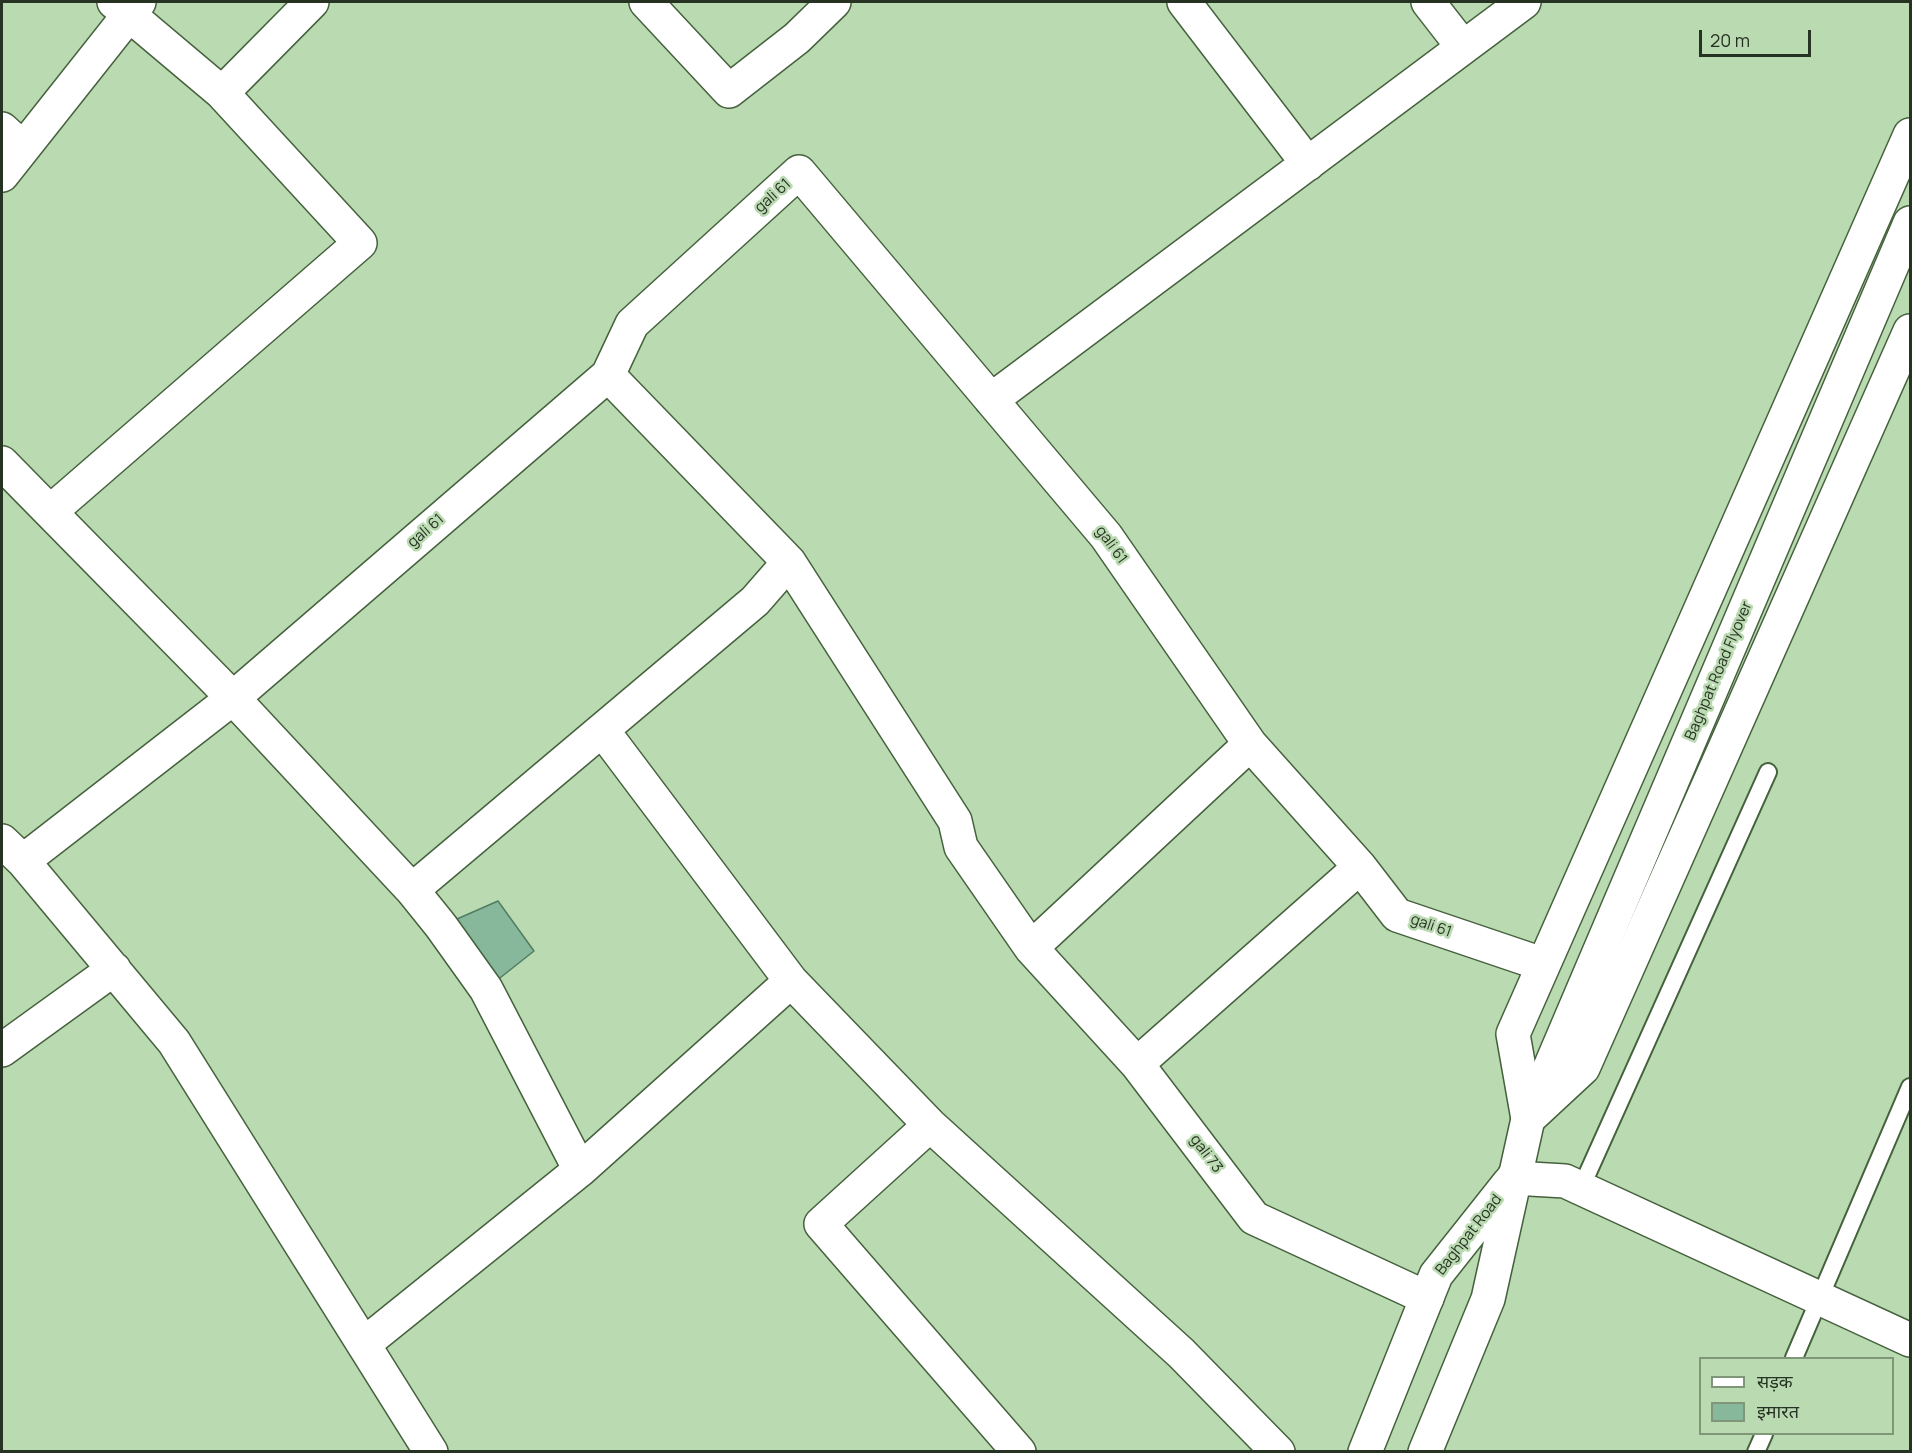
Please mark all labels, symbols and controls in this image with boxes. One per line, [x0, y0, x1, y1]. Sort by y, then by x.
scale bar [1702, 18, 1814, 56]
text: 20 m [1710, 28, 1750, 52]
street label: gali 61 [751, 175, 795, 217]
street label: gali 61 [404, 510, 448, 552]
street label: gali 61 [1091, 523, 1131, 567]
street label: Baghpat Road Flyover [1682, 599, 1756, 743]
street label: gali 61 [1408, 911, 1454, 941]
street label: gali 73 [1186, 1131, 1226, 1177]
street label: Baghpat Road [1432, 1191, 1506, 1279]
legend [1699, 1357, 1894, 1435]
text: सड़क [1757, 1369, 1793, 1393]
text: इमारत [1757, 1399, 1799, 1423]

